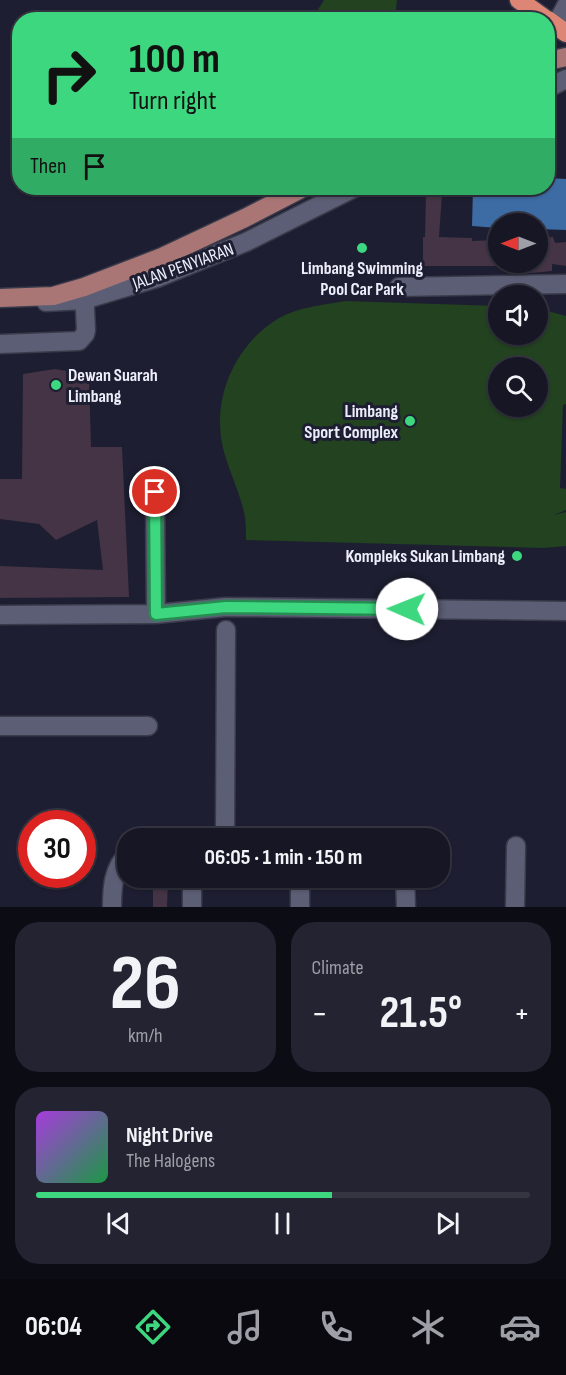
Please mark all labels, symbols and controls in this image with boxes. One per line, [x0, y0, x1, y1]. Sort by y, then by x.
text: 100 m [129, 34, 220, 85]
icon: right [30, 36, 108, 114]
text: Turn right [129, 85, 216, 117]
icon: arrive [78, 150, 111, 183]
text: Then [30, 153, 66, 180]
north arrow [488, 213, 548, 273]
map controls [488, 213, 548, 417]
street label: JALAN PENYIARAN [129, 238, 237, 295]
marker: Limbang Swimming Pool Car Park [355, 241, 369, 255]
place label: Limbang Swimming Pool Car Park [301, 258, 423, 300]
button: sound [488, 285, 548, 345]
button: search [488, 357, 548, 417]
place label: Dewan Suarah Limbang [68, 365, 158, 407]
marker: Dewan Suarah Limbang [49, 378, 63, 392]
place label: Limbang Sport Complex [304, 401, 398, 443]
marker: Limbang Sport Complex [403, 414, 417, 428]
pin [129, 466, 180, 517]
icon: arrive [138, 475, 171, 508]
place label: Kompleks Sukan Limbang [345, 546, 505, 567]
marker: Kompleks Sukan Limbang [510, 549, 524, 563]
position arrow [375, 577, 439, 641]
speed limit sign: 30 [18, 810, 96, 888]
text: 06:05 · 1 min · 150 m [205, 844, 362, 871]
text: 26 [110, 938, 181, 1031]
text: Climate [312, 956, 364, 980]
text: 21.5° [379, 986, 462, 1041]
text: − [312, 994, 328, 1034]
text: + [514, 994, 530, 1034]
text: km/h [128, 1024, 163, 1048]
text: Night Drive [126, 1122, 213, 1149]
text: The Halogens [126, 1149, 215, 1173]
icon: previous [102, 1207, 135, 1240]
icon: pause [266, 1207, 299, 1240]
icon: next [431, 1207, 464, 1240]
icon: directions [132, 1306, 174, 1348]
icon: music [224, 1306, 266, 1348]
icon: phone [315, 1306, 357, 1348]
icon: climate [407, 1306, 449, 1348]
icon: car [499, 1306, 541, 1348]
text: 06:04 [25, 1311, 82, 1343]

